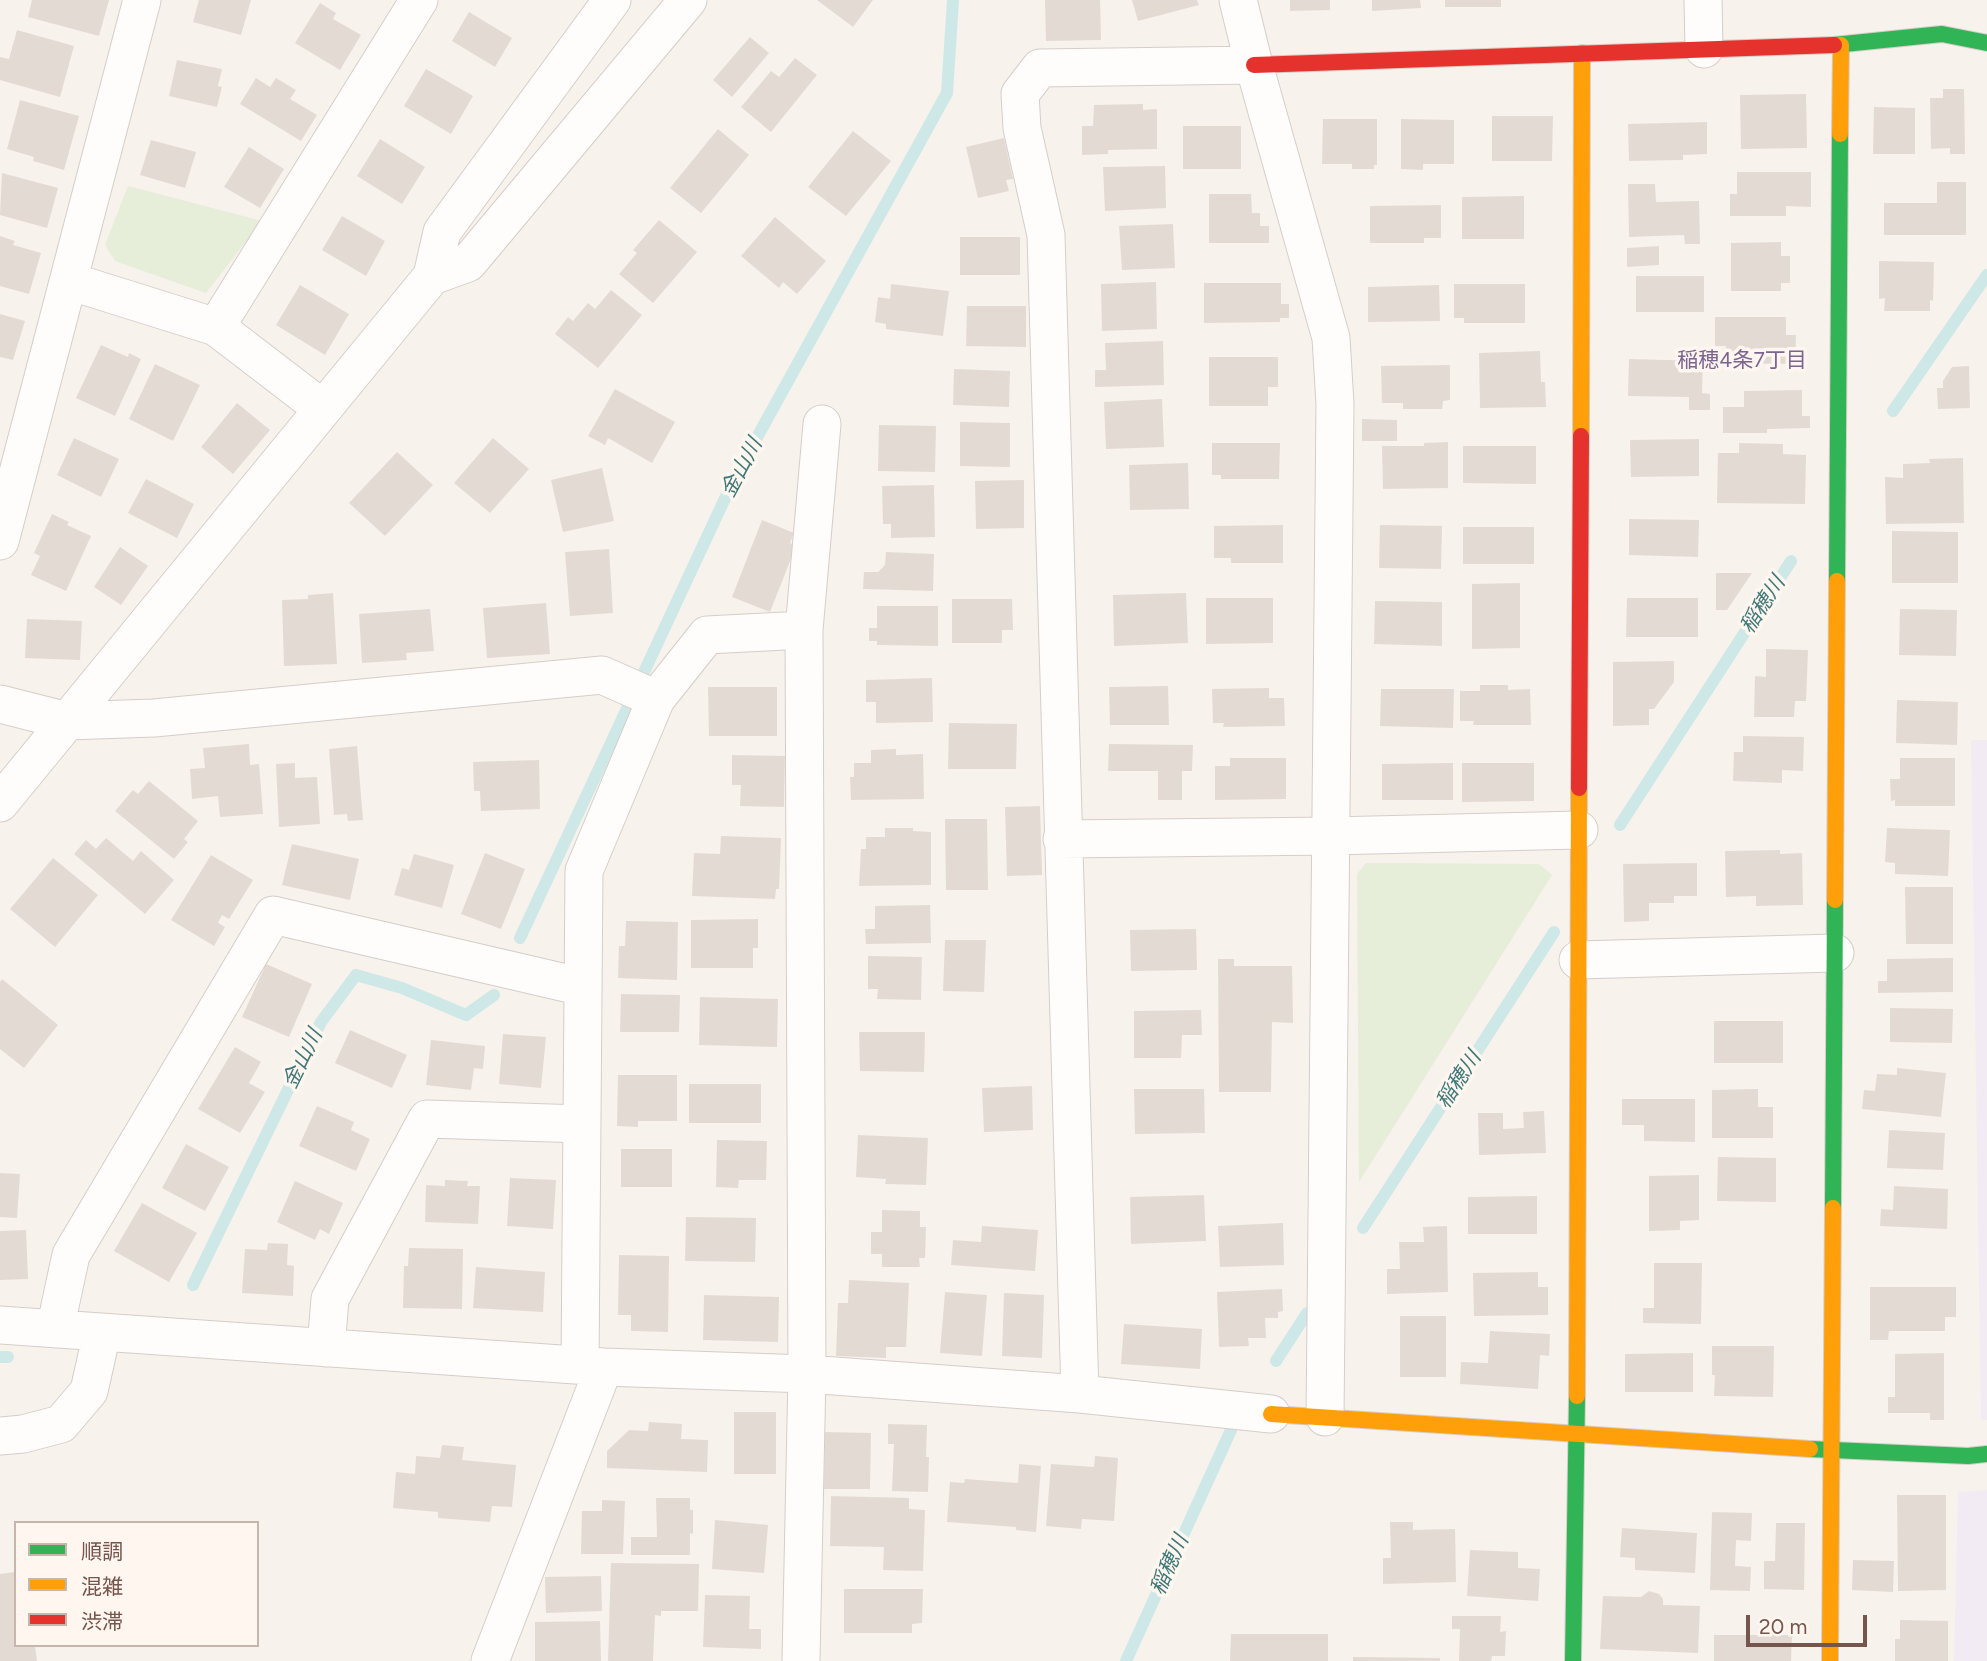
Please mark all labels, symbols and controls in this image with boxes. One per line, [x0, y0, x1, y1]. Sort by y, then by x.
district label: 稲穂4条7丁目 [1677, 348, 1807, 374]
water label: 金山川 [716, 434, 768, 502]
water label: 稲穂川 [1735, 572, 1791, 638]
water label: 金山川 [278, 1025, 328, 1093]
water label: 稲穂川 [1431, 1047, 1487, 1113]
legend [14, 1521, 259, 1647]
water label: 稲穂川 [1146, 1531, 1194, 1599]
text: 順調 [81, 1539, 123, 1564]
text: 混雑 [81, 1574, 123, 1599]
scale bar [1749, 1602, 1870, 1646]
text: 渋滞 [81, 1609, 123, 1634]
text: 20 m [1759, 1614, 1807, 1639]

